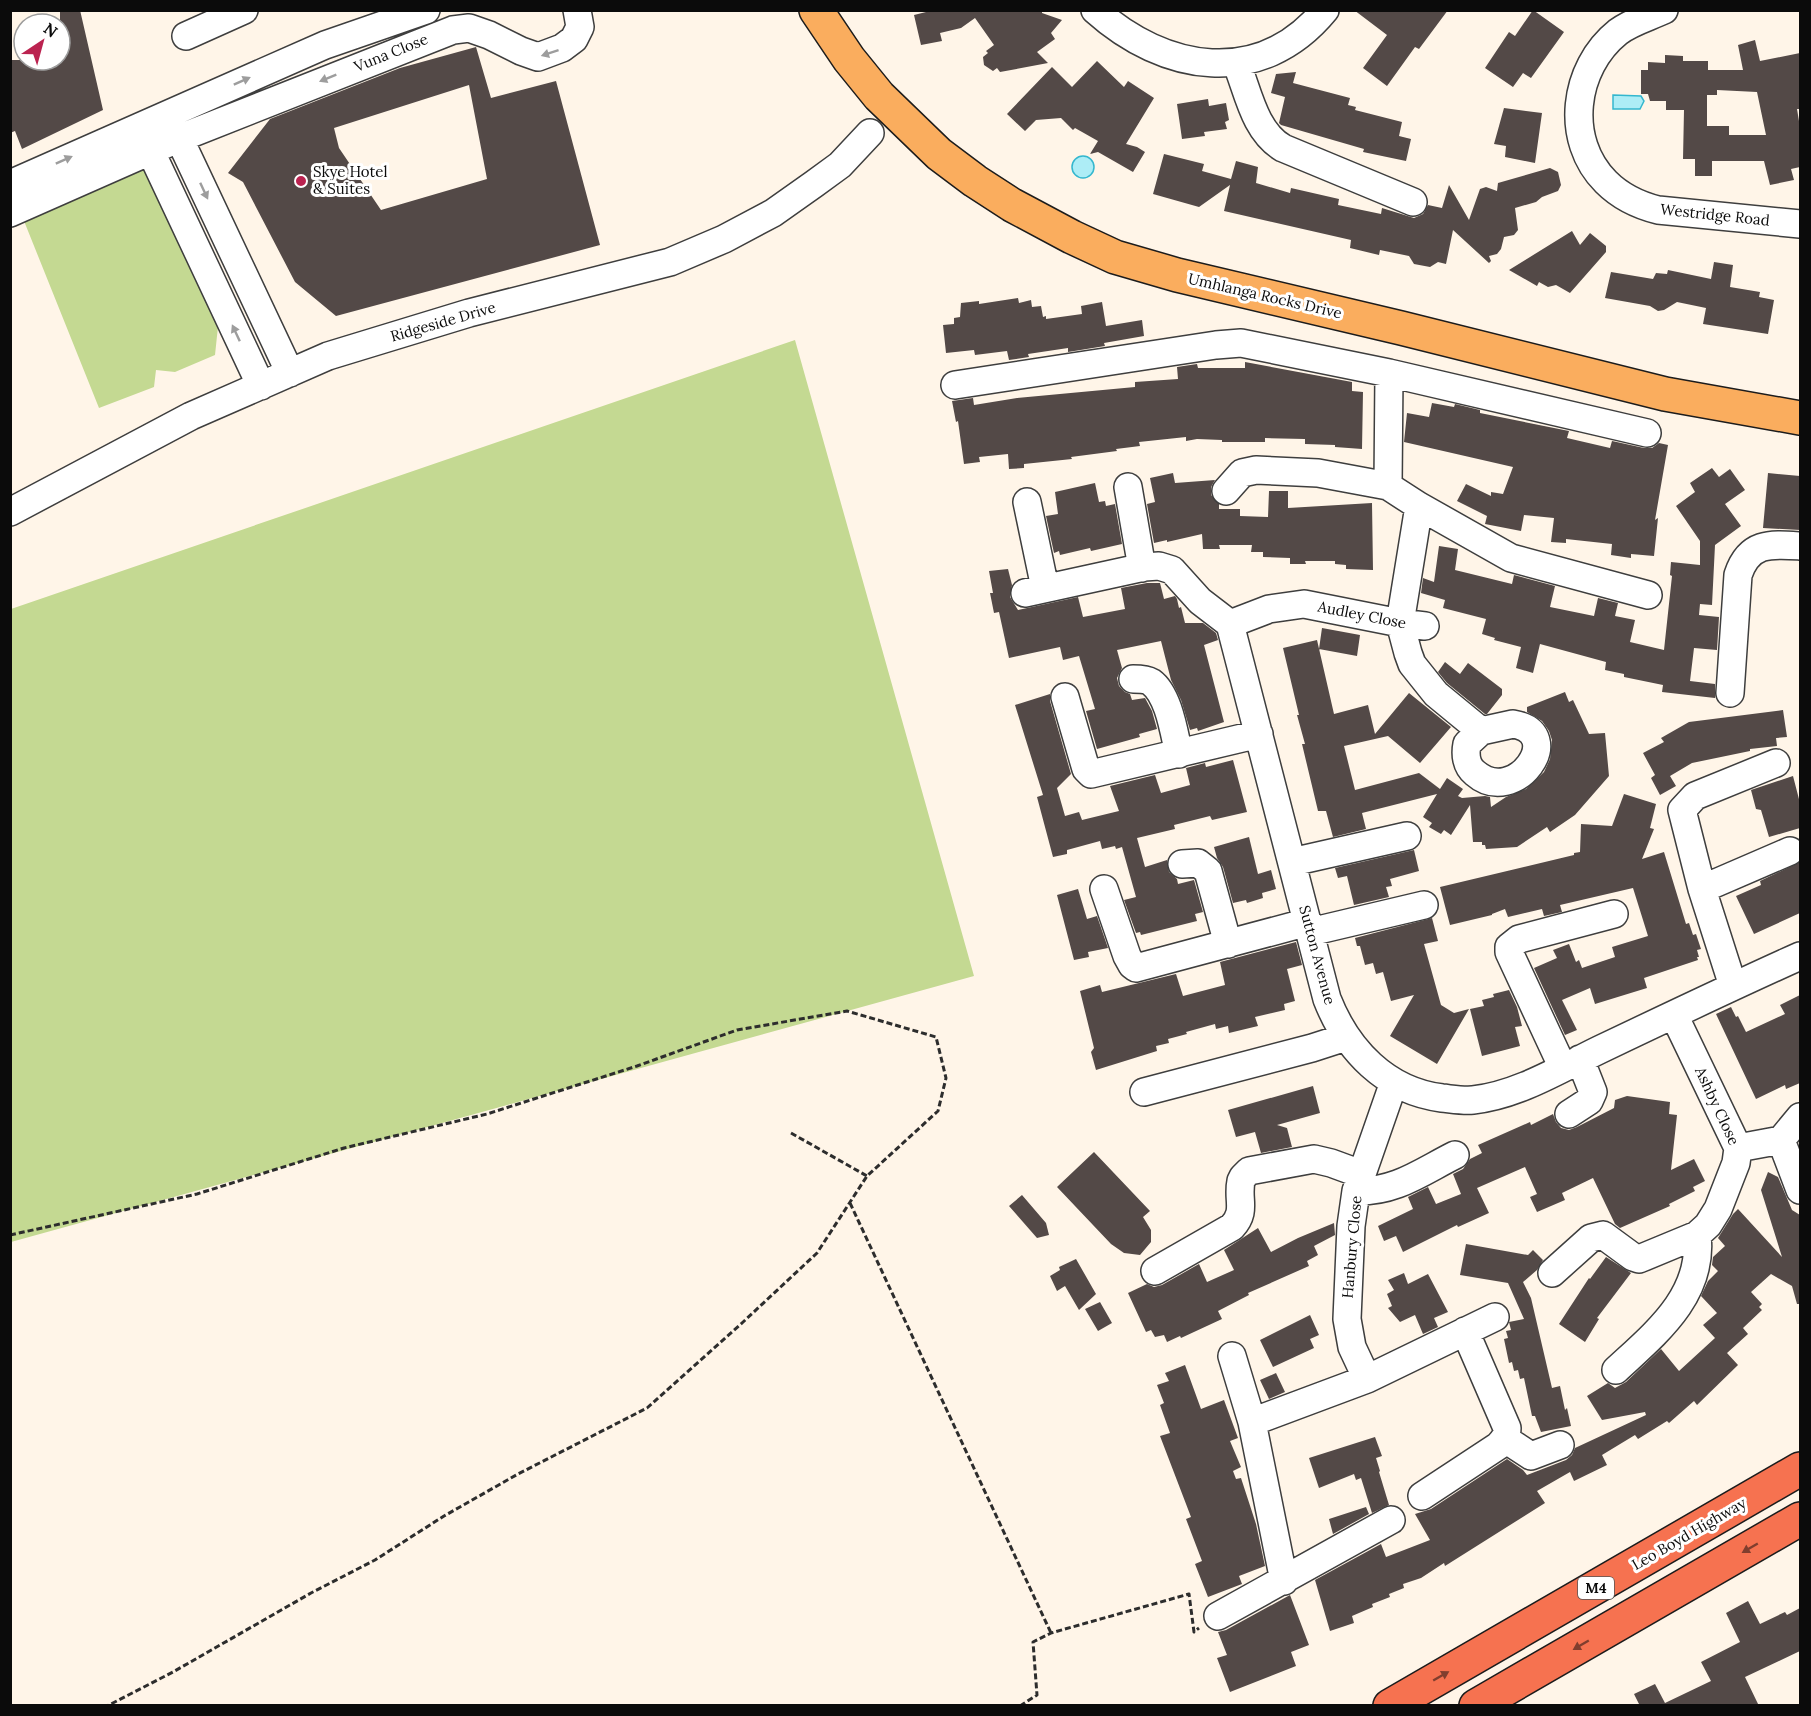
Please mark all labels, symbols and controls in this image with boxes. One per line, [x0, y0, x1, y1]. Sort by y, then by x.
north arrow [12, 12, 72, 72]
text: N [40, 18, 62, 42]
street label: Vuna Close [350, 29, 430, 76]
one-way arrow [541, 48, 559, 58]
one-way arrow [319, 73, 337, 83]
one-way arrow [234, 77, 251, 86]
one-way arrow [55, 156, 72, 165]
place label: Skye Hotel & Suites [313, 162, 388, 198]
marker: Skye Hotel & Suites [294, 174, 308, 188]
one-way arrow [200, 182, 209, 199]
street label: Westridge Road [1659, 199, 1771, 230]
street label: Umhlanga Rocks Drive [1186, 269, 1344, 322]
street label: Ridgeside Drive [388, 297, 498, 346]
one-way arrow [231, 323, 241, 341]
street label: Audley Close [1315, 596, 1408, 632]
street label: Sutton Avenue [1295, 903, 1340, 1007]
street label: Ashby Close [1691, 1063, 1744, 1148]
street label: Hanbury Close [1338, 1195, 1365, 1299]
street label: Leo Boyd Highway [1628, 1493, 1749, 1574]
one-way arrow [1741, 1543, 1758, 1553]
road number: M4 [1578, 1577, 1614, 1599]
one-way arrow [1572, 1640, 1589, 1650]
one-way arrow [1433, 1671, 1449, 1682]

